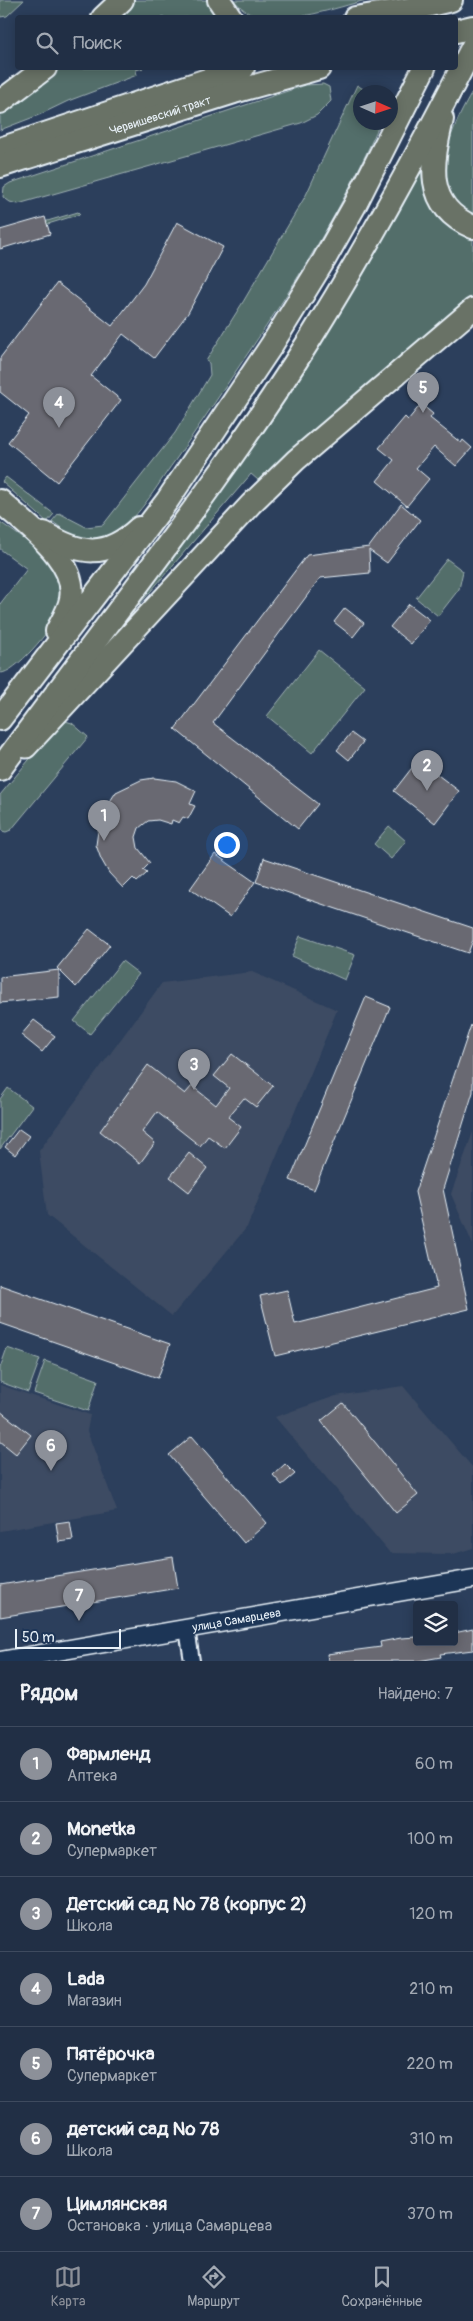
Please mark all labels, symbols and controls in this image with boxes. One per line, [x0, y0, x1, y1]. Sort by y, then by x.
search box [15, 15, 458, 70]
icon: search [33, 29, 61, 57]
text: Поиск [73, 31, 123, 55]
north arrow [353, 85, 398, 130]
street label: Червишевский тракт [107, 92, 213, 138]
pin: 5 [407, 372, 439, 413]
pin: 4 [43, 387, 75, 428]
pin: 2 [411, 750, 443, 791]
pin: 1 [88, 800, 120, 841]
your location [214, 832, 240, 858]
pin: 3 [178, 1049, 210, 1090]
pin: 6 [35, 1430, 67, 1471]
pin: 7 [63, 1580, 95, 1621]
map controls [413, 1601, 458, 1646]
button: layers [413, 1601, 458, 1646]
street label: улица Самарцева [190, 1605, 282, 1635]
scale bar [15, 1626, 121, 1649]
text: 50 m [22, 1629, 55, 1646]
text: Рядом [20, 1680, 78, 1707]
text: Найдено: 7 [377, 1684, 453, 1704]
text: Фармленд [67, 1742, 150, 1766]
text: 1 [33, 1754, 39, 1774]
text: 60 m [415, 1754, 453, 1774]
text: Аптека [67, 1766, 117, 1786]
text: Monetka [67, 1817, 135, 1841]
text: 2 [32, 1829, 40, 1849]
text: 100 m [407, 1829, 453, 1849]
text: Супермаркет [67, 1841, 157, 1861]
text: Детский сад № 78 (корпус 2) [67, 1892, 307, 1916]
text: 3 [32, 1904, 40, 1924]
text: 120 m [409, 1904, 453, 1924]
text: Школа [67, 1916, 113, 1936]
text: Lada [67, 1967, 105, 1991]
text: 4 [31, 1979, 41, 1999]
text: 210 m [409, 1979, 453, 1999]
text: Магазин [67, 1991, 122, 2011]
text: Пятёрочка [67, 2042, 155, 2066]
text: 5 [32, 2054, 40, 2074]
text: 220 m [407, 2054, 453, 2074]
text: Супермаркет [67, 2066, 157, 2086]
text: детский сад № 78 [67, 2117, 219, 2141]
text: 6 [31, 2129, 41, 2149]
text: 310 m [409, 2129, 453, 2149]
text: Школа [67, 2141, 113, 2161]
text: Цимлянская [67, 2192, 167, 2216]
text: 7 [32, 2204, 40, 2224]
text: 370 m [407, 2204, 453, 2224]
text: Остановка · улица Самарцева [67, 2216, 272, 2236]
tab: Карта [51, 2263, 86, 2310]
tab: Маршрут [187, 2263, 240, 2310]
tab: Сохранённые [341, 2263, 422, 2310]

